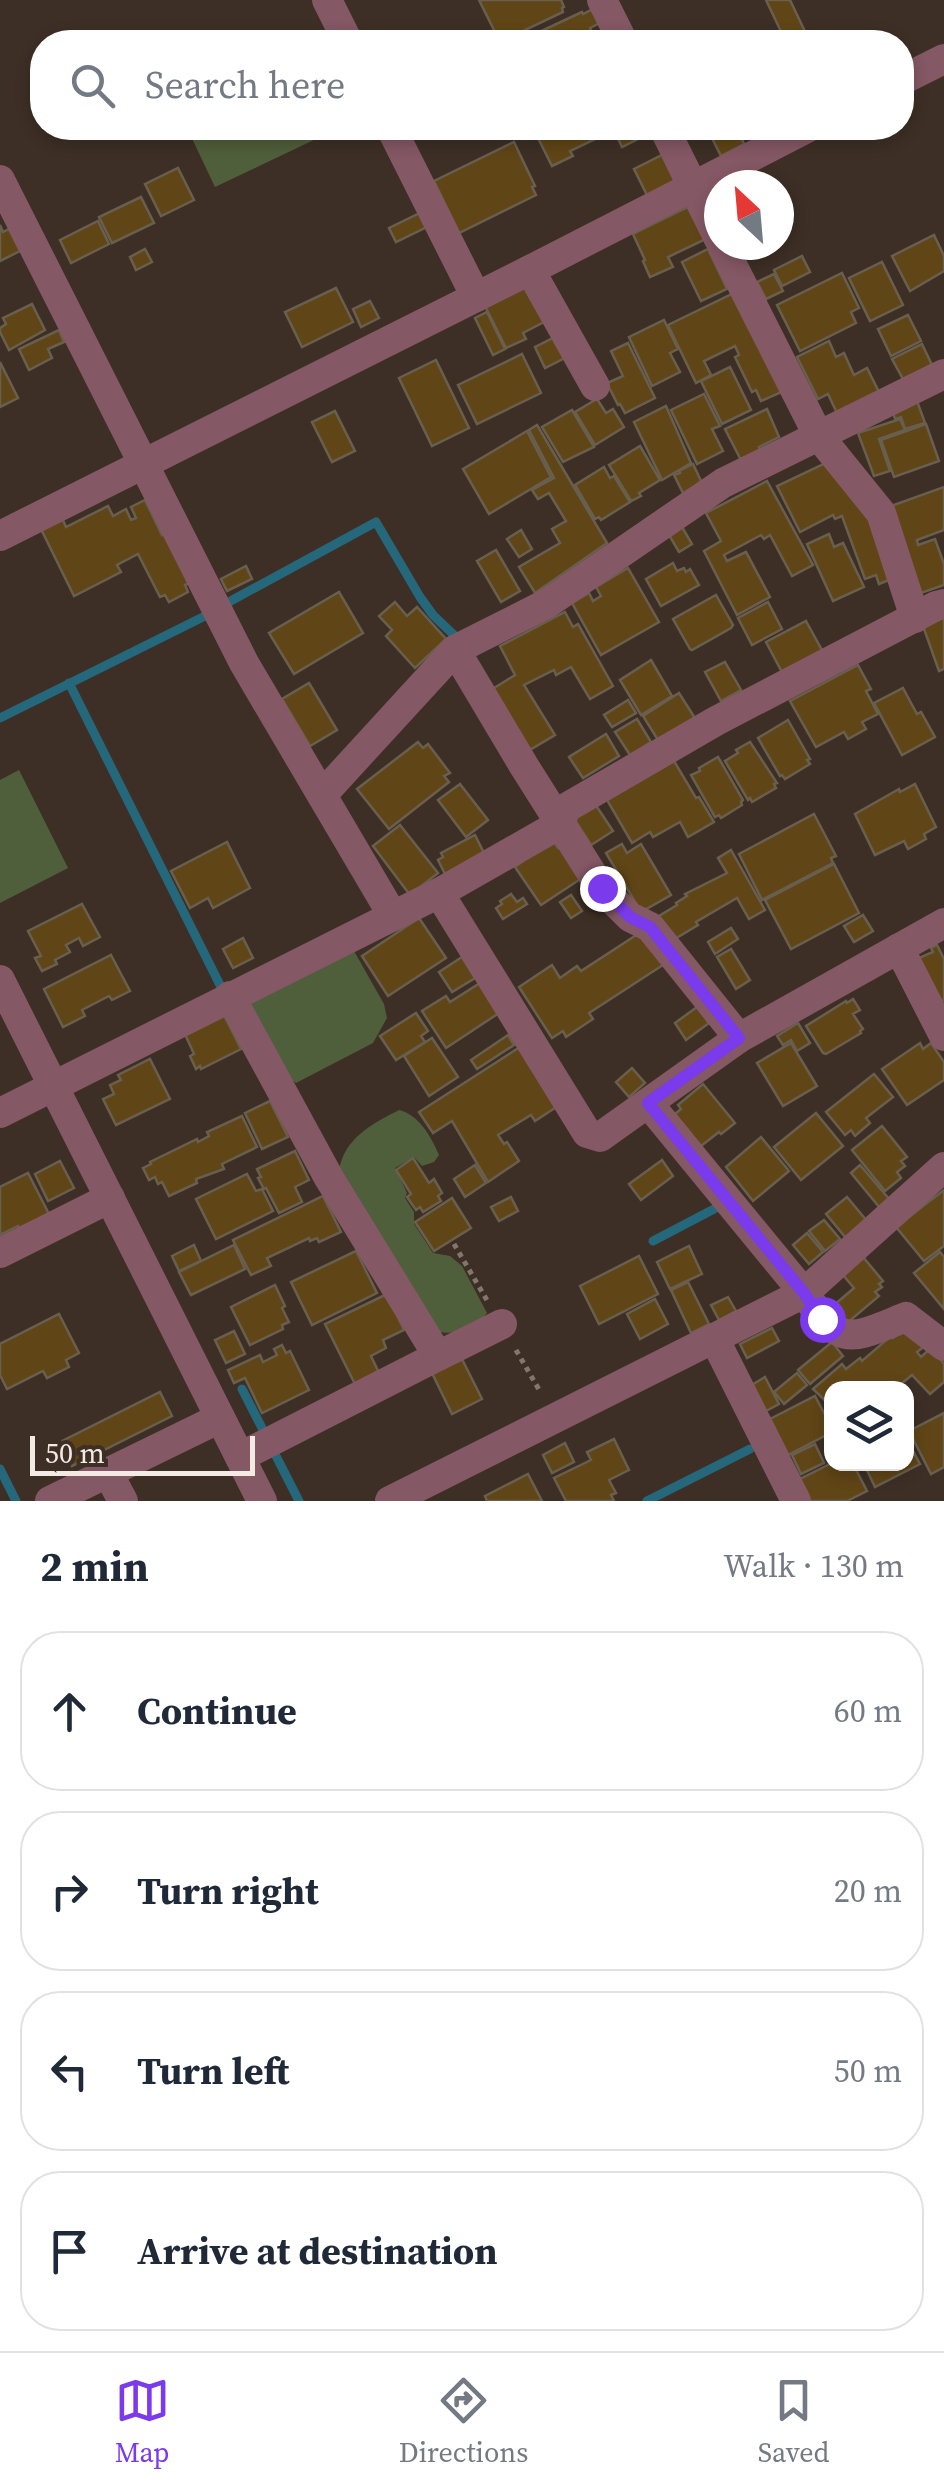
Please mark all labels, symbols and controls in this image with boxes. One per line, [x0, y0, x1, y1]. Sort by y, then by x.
search box [30, 30, 914, 140]
icon: search [65, 58, 120, 113]
text: Search here [145, 59, 345, 111]
north arrow [704, 170, 794, 260]
route end [580, 866, 626, 912]
route start [800, 1297, 846, 1343]
map controls [824, 1381, 914, 1471]
button: layers [824, 1381, 914, 1471]
scale bar [30, 1431, 255, 1476]
text: 50 m [45, 1434, 105, 1472]
text: 2 min [40, 1537, 149, 1595]
text: Walk · 130 m [723, 1544, 904, 1588]
icon: ahead [42, 1684, 97, 1739]
text: Continue [137, 1685, 297, 1737]
text: 60 m [834, 1689, 902, 1733]
icon: right [42, 1864, 97, 1919]
text: Turn right [137, 1865, 319, 1917]
text: 20 m [834, 1869, 902, 1913]
icon: left [42, 2044, 97, 2099]
text: Turn left [137, 2045, 289, 2097]
text: 50 m [834, 2049, 902, 2093]
icon: arrive [42, 2224, 97, 2279]
text: Arrive at destination [137, 2225, 498, 2277]
tab: Map [115, 2373, 170, 2471]
tab: Directions [399, 2373, 528, 2471]
tab: Saved [758, 2373, 829, 2471]

